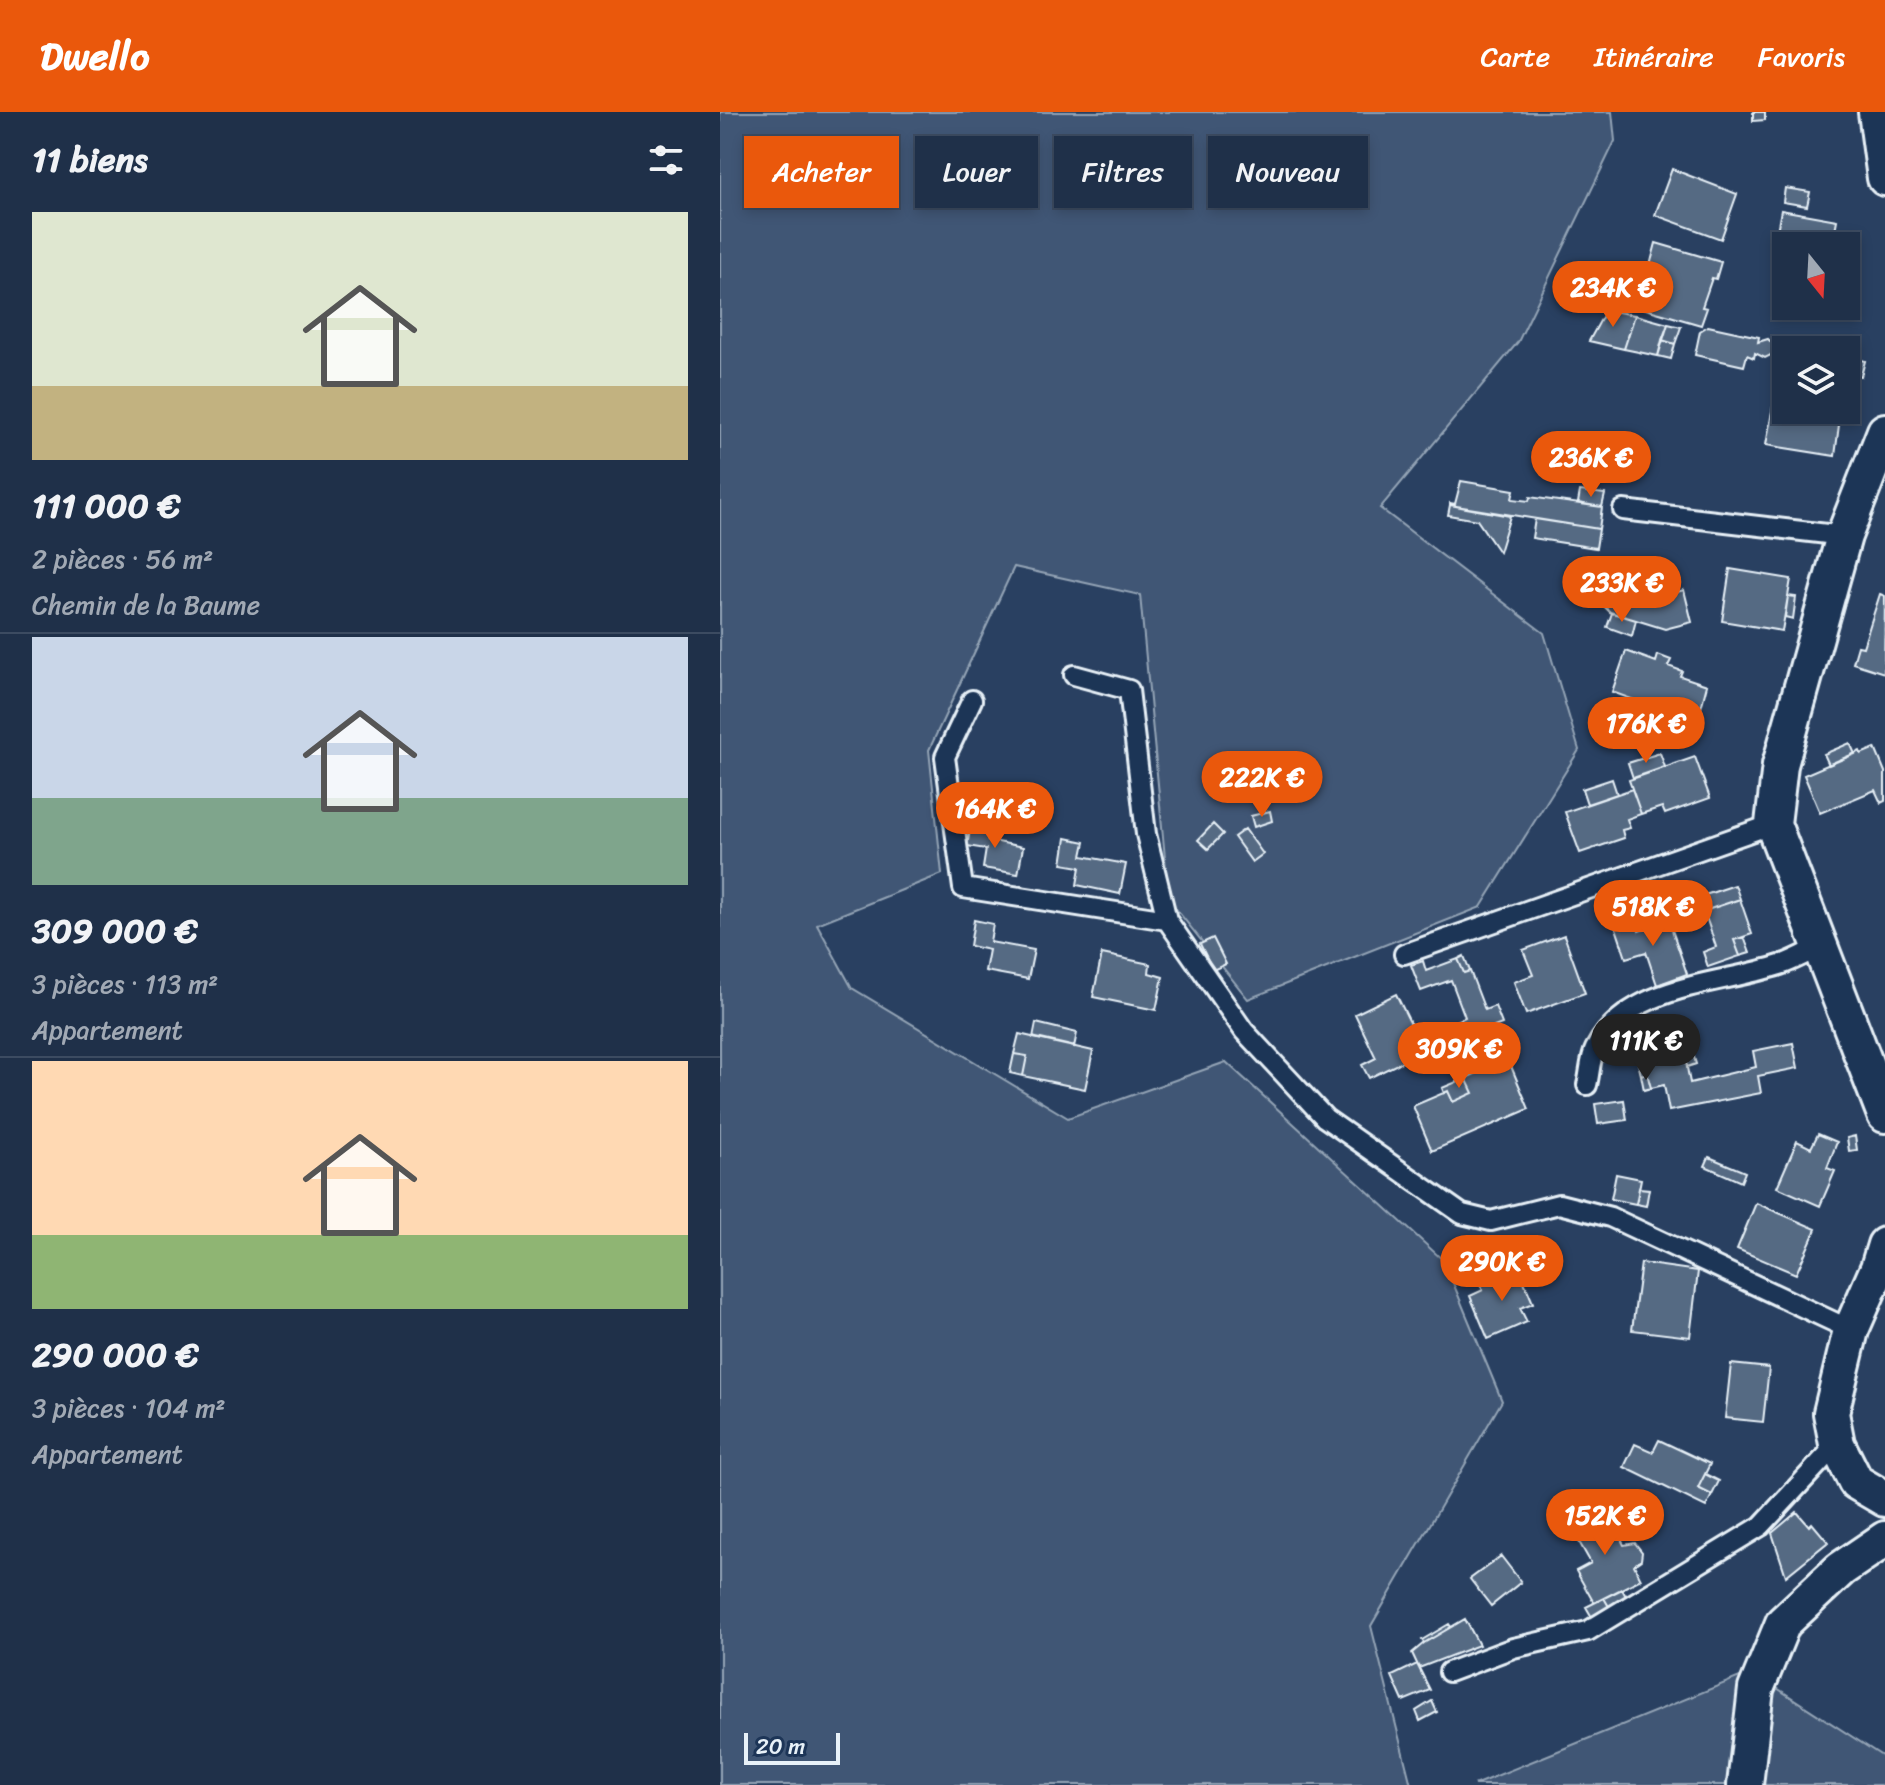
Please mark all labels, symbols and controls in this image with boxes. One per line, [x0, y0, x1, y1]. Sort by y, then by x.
text: Dwello [40, 23, 149, 90]
text: Carte [1480, 32, 1550, 81]
text: Itinéraire [1594, 32, 1714, 81]
text: Favoris [1758, 32, 1845, 81]
text: 11 biens [32, 130, 148, 190]
chip: Acheter [744, 136, 899, 208]
chip: Louer [915, 136, 1038, 208]
chip: Filtres [1054, 136, 1192, 208]
chip: Nouveau [1208, 136, 1368, 208]
icon: filters [644, 138, 688, 182]
north arrow [1772, 232, 1860, 320]
map controls [1772, 232, 1860, 424]
pin: 234K € [1548, 261, 1678, 329]
icon: home [288, 264, 432, 408]
text: 234K € [1570, 264, 1656, 310]
button: layers [1772, 336, 1860, 424]
pin: 236K € [1526, 431, 1656, 499]
text: 236K € [1549, 434, 1633, 480]
text: 111 000 € [32, 476, 180, 536]
text: 2 pièces · 56 m² [32, 536, 213, 582]
pin: 233K € [1557, 556, 1687, 624]
text: 233K € [1580, 559, 1664, 605]
text: Chemin de la Baume [32, 582, 260, 628]
icon: home [288, 689, 432, 833]
pin: 176K € [1581, 697, 1711, 765]
text: 176K € [1606, 700, 1686, 746]
pin: 222K € [1197, 751, 1327, 819]
text: 222K € [1220, 754, 1304, 800]
pin: 164K € [930, 782, 1060, 850]
text: 164K € [954, 785, 1036, 831]
pin: 518K € [1588, 880, 1718, 948]
text: 518K € [1612, 883, 1694, 929]
text: 309 000 € [32, 901, 198, 961]
text: 3 pièces · 113 m² [32, 961, 218, 1007]
text: Appartement [32, 1007, 183, 1053]
pin: 111K € [1581, 1014, 1711, 1082]
text: 111K € [1609, 1017, 1683, 1063]
pin: 309K € [1394, 1022, 1524, 1090]
text: 309K € [1416, 1025, 1502, 1071]
icon: home [288, 1113, 432, 1257]
pin: 290K € [1437, 1235, 1567, 1303]
text: 290K € [1458, 1238, 1546, 1284]
text: 290 000 € [32, 1325, 199, 1385]
text: 3 pièces · 104 m² [32, 1385, 226, 1431]
text: Appartement [32, 1431, 183, 1477]
pin: 152K € [1540, 1489, 1670, 1557]
text: 152K € [1564, 1492, 1646, 1538]
text: 20 m [756, 1727, 805, 1766]
scale bar [744, 1729, 840, 1765]

